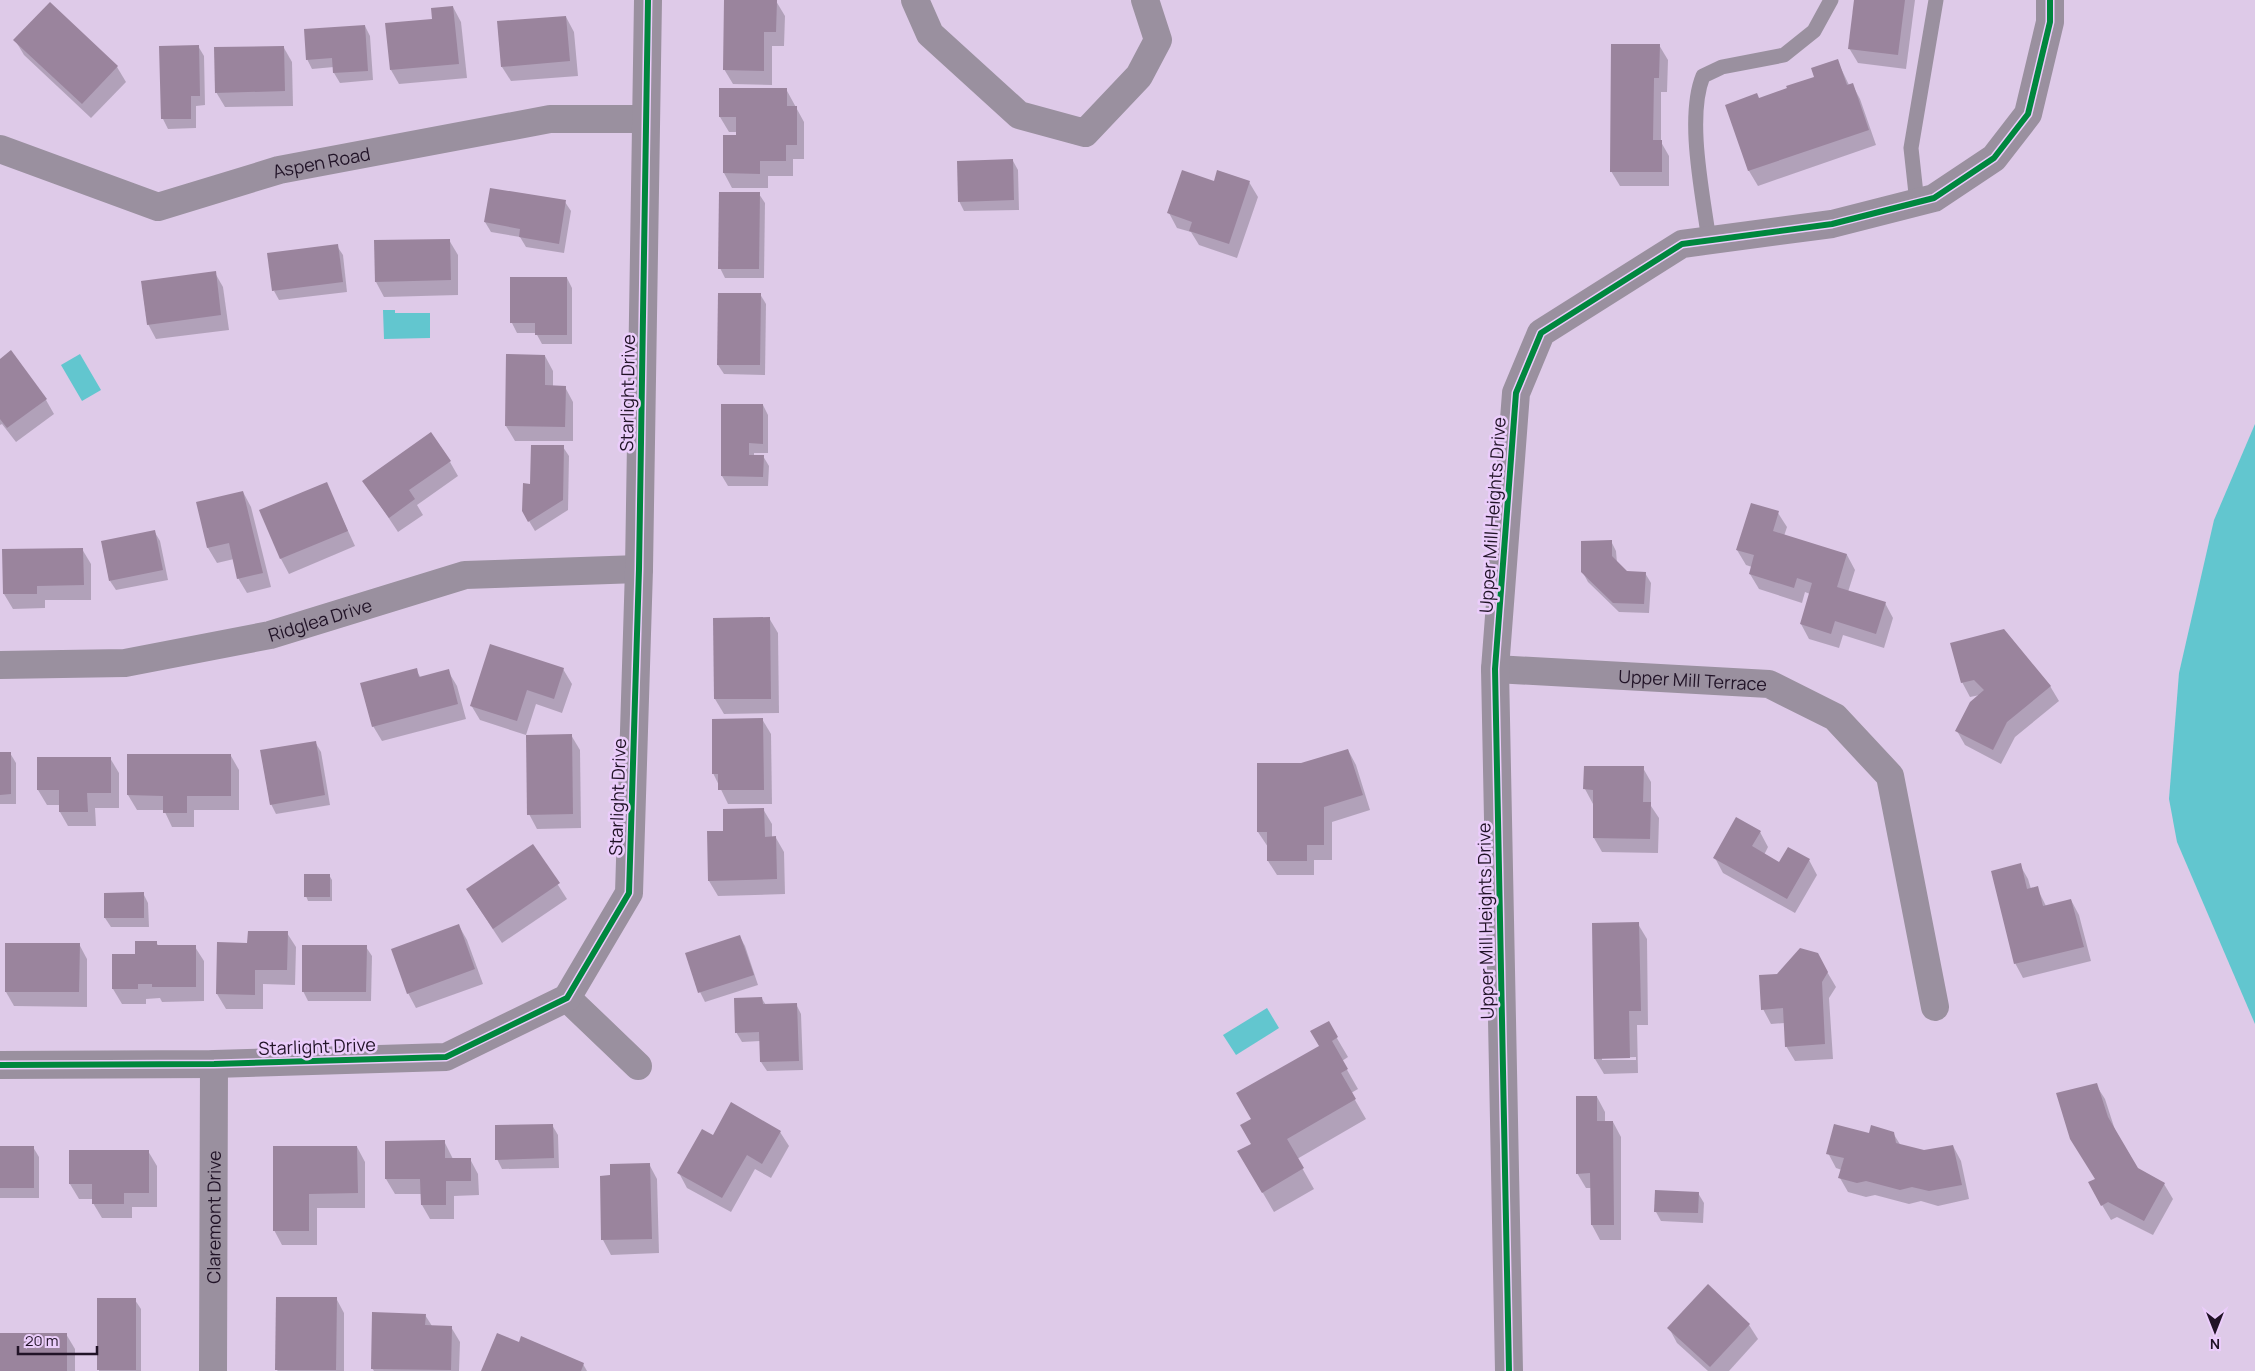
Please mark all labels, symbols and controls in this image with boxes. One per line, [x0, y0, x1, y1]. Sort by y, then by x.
street label: Aspen Road [270, 141, 372, 183]
street label: Starlight Drive [614, 334, 640, 452]
street label: Upper Mill Heights Drive [1473, 416, 1511, 614]
street label: Ridglea Drive [265, 592, 375, 647]
street label: Upper Mill Terrace [1618, 664, 1768, 696]
street label: Starlight Drive [603, 738, 631, 856]
street label: Upper Mill Heights Drive [1471, 822, 1499, 1020]
street label: Starlight Drive [258, 1032, 376, 1060]
street label: Claremont Drive [201, 1150, 226, 1284]
north arrow [2190, 1306, 2240, 1356]
scale bar [18, 1324, 96, 1356]
text: 20 m [25, 1330, 58, 1351]
text: N [2210, 1335, 2220, 1354]

